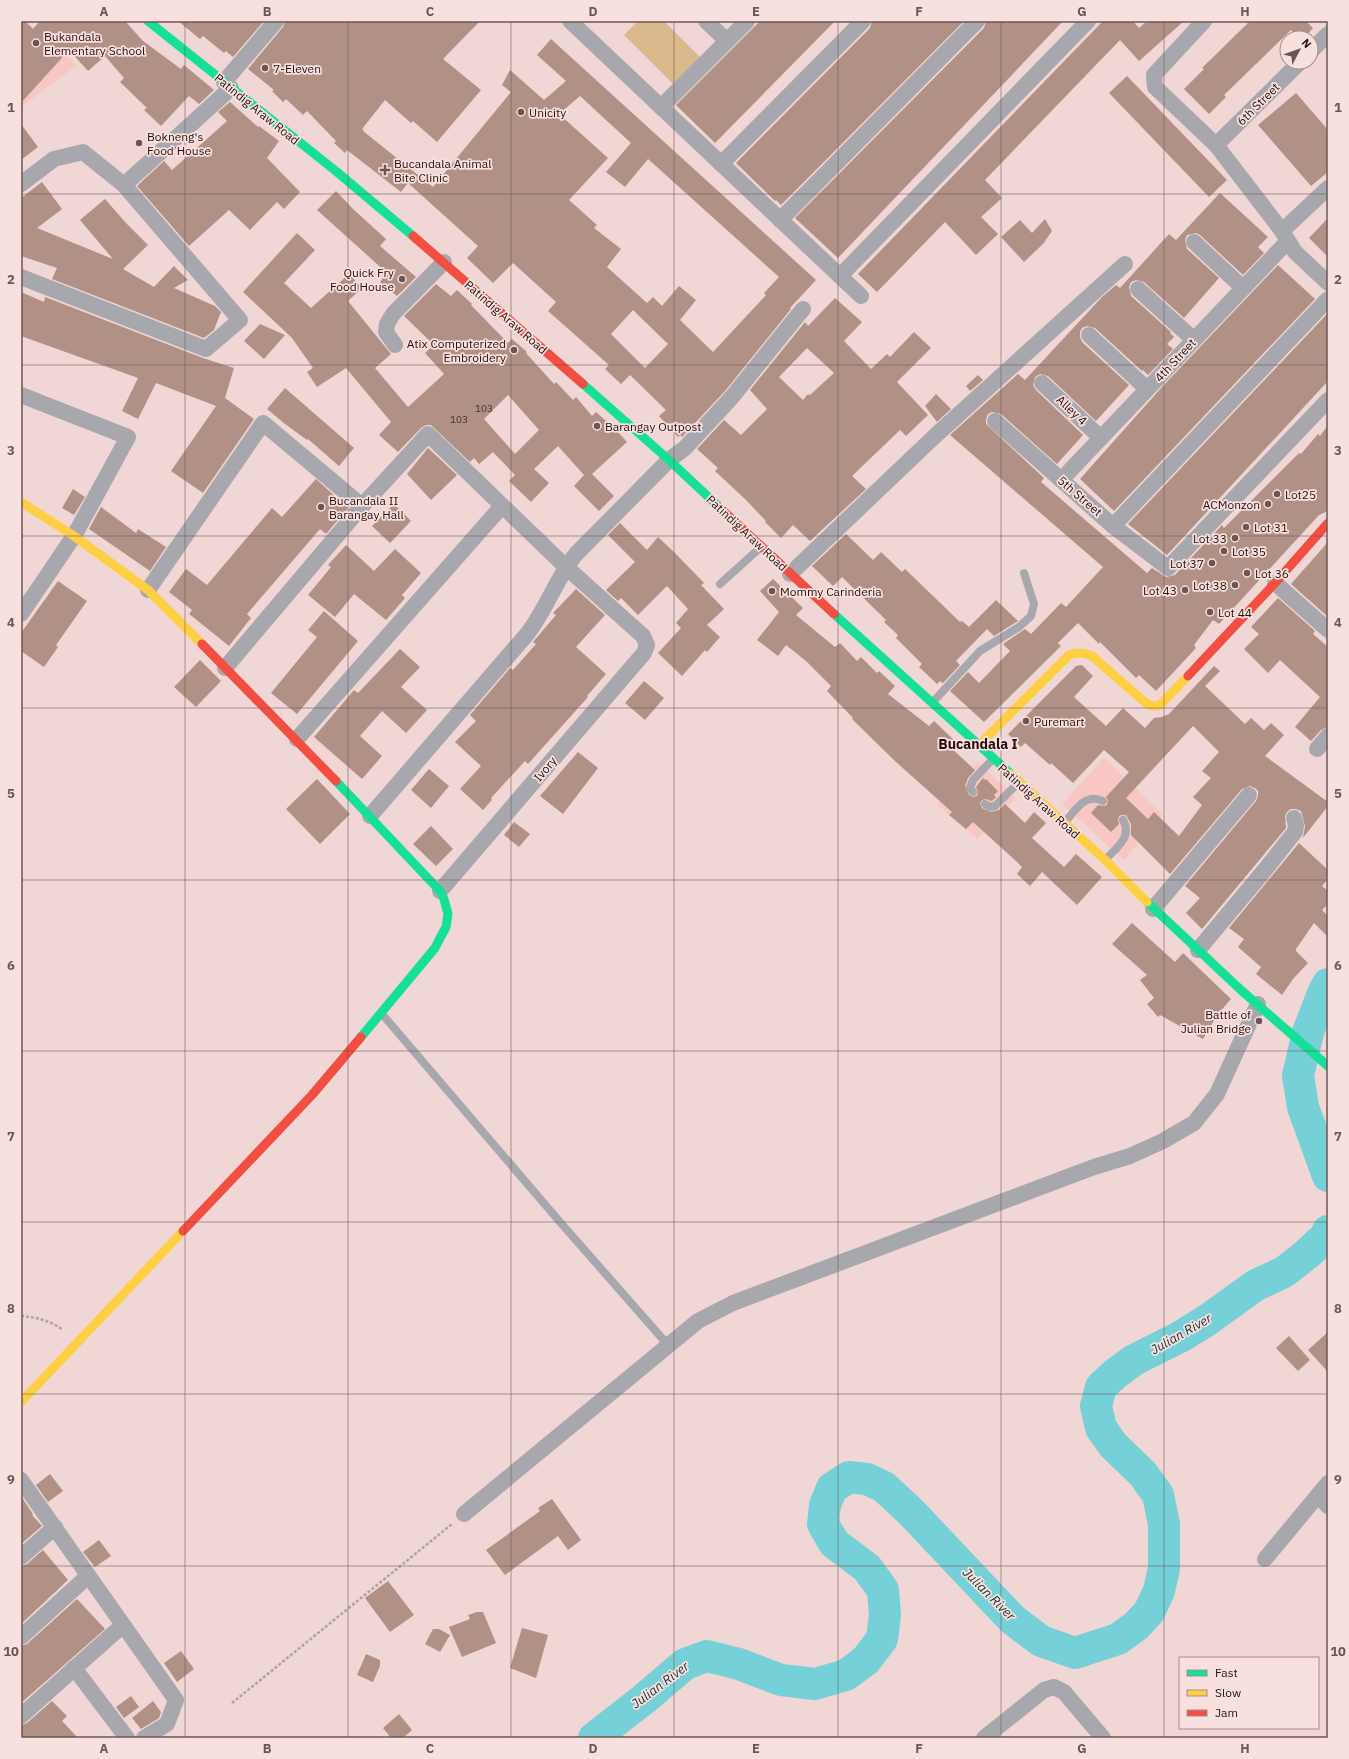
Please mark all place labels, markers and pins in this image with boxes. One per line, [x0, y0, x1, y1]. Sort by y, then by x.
place label: Bukandala Elementary School [44, 29, 145, 58]
marker: Bukandala Elementary School [31, 38, 41, 48]
place label: 7-Eleven [273, 61, 321, 76]
marker: 7-Eleven [260, 63, 270, 73]
place label: Unicity [529, 105, 566, 120]
marker: Unicity [516, 107, 526, 117]
place label: Bokneng's Food House [147, 129, 212, 158]
marker: Bokneng's Food House [134, 138, 144, 148]
place label: Bucandala Animal Bite Clinic [394, 156, 491, 185]
marker: Bucandala Animal Bite Clinic [379, 164, 391, 176]
place label: Quick Fry Food House [330, 265, 394, 294]
marker: Quick Fry Food House [397, 274, 407, 284]
place label: Atix Computerized Embroidery [407, 336, 506, 365]
marker: Atix Computerized Embroidery [509, 345, 519, 355]
place label: Barangay Outpost [605, 419, 701, 434]
marker: Barangay Outpost [592, 421, 602, 431]
place label: Lot25 [1285, 487, 1316, 502]
marker: Lot25 [1272, 489, 1282, 499]
place label: Bucandala II Barangay Hall [329, 493, 404, 522]
place label: ACMonzon [1203, 497, 1260, 512]
marker: ACMonzon [1263, 499, 1273, 509]
marker: Bucandala II Barangay Hall [316, 502, 326, 512]
place label: Lot 31 [1254, 520, 1288, 535]
marker: Lot 31 [1241, 522, 1251, 532]
place label: Lot 33 [1193, 531, 1227, 546]
marker: Lot 33 [1230, 533, 1240, 543]
place label: Lot 35 [1232, 544, 1266, 559]
marker: Lot 35 [1219, 546, 1229, 556]
place label: Lot 37 [1170, 556, 1204, 571]
marker: Lot 37 [1207, 558, 1217, 568]
place label: Lot 36 [1255, 566, 1289, 581]
marker: Lot 36 [1242, 568, 1252, 578]
place label: Lot 38 [1193, 578, 1227, 593]
marker: Lot 38 [1230, 580, 1240, 590]
place label: Lot 43 [1143, 583, 1177, 598]
place label: Mommy Carinderia [780, 584, 882, 599]
marker: Lot 43 [1180, 585, 1190, 595]
marker: Mommy Carinderia [767, 586, 777, 596]
place label: Lot 44 [1218, 605, 1252, 620]
marker: Lot 44 [1205, 607, 1215, 617]
place label: Puremart [1034, 714, 1085, 729]
marker: Puremart [1021, 716, 1031, 726]
place label: Battle of Julian Bridge [1181, 1007, 1251, 1036]
marker: Battle of Julian Bridge [1254, 1016, 1264, 1026]

